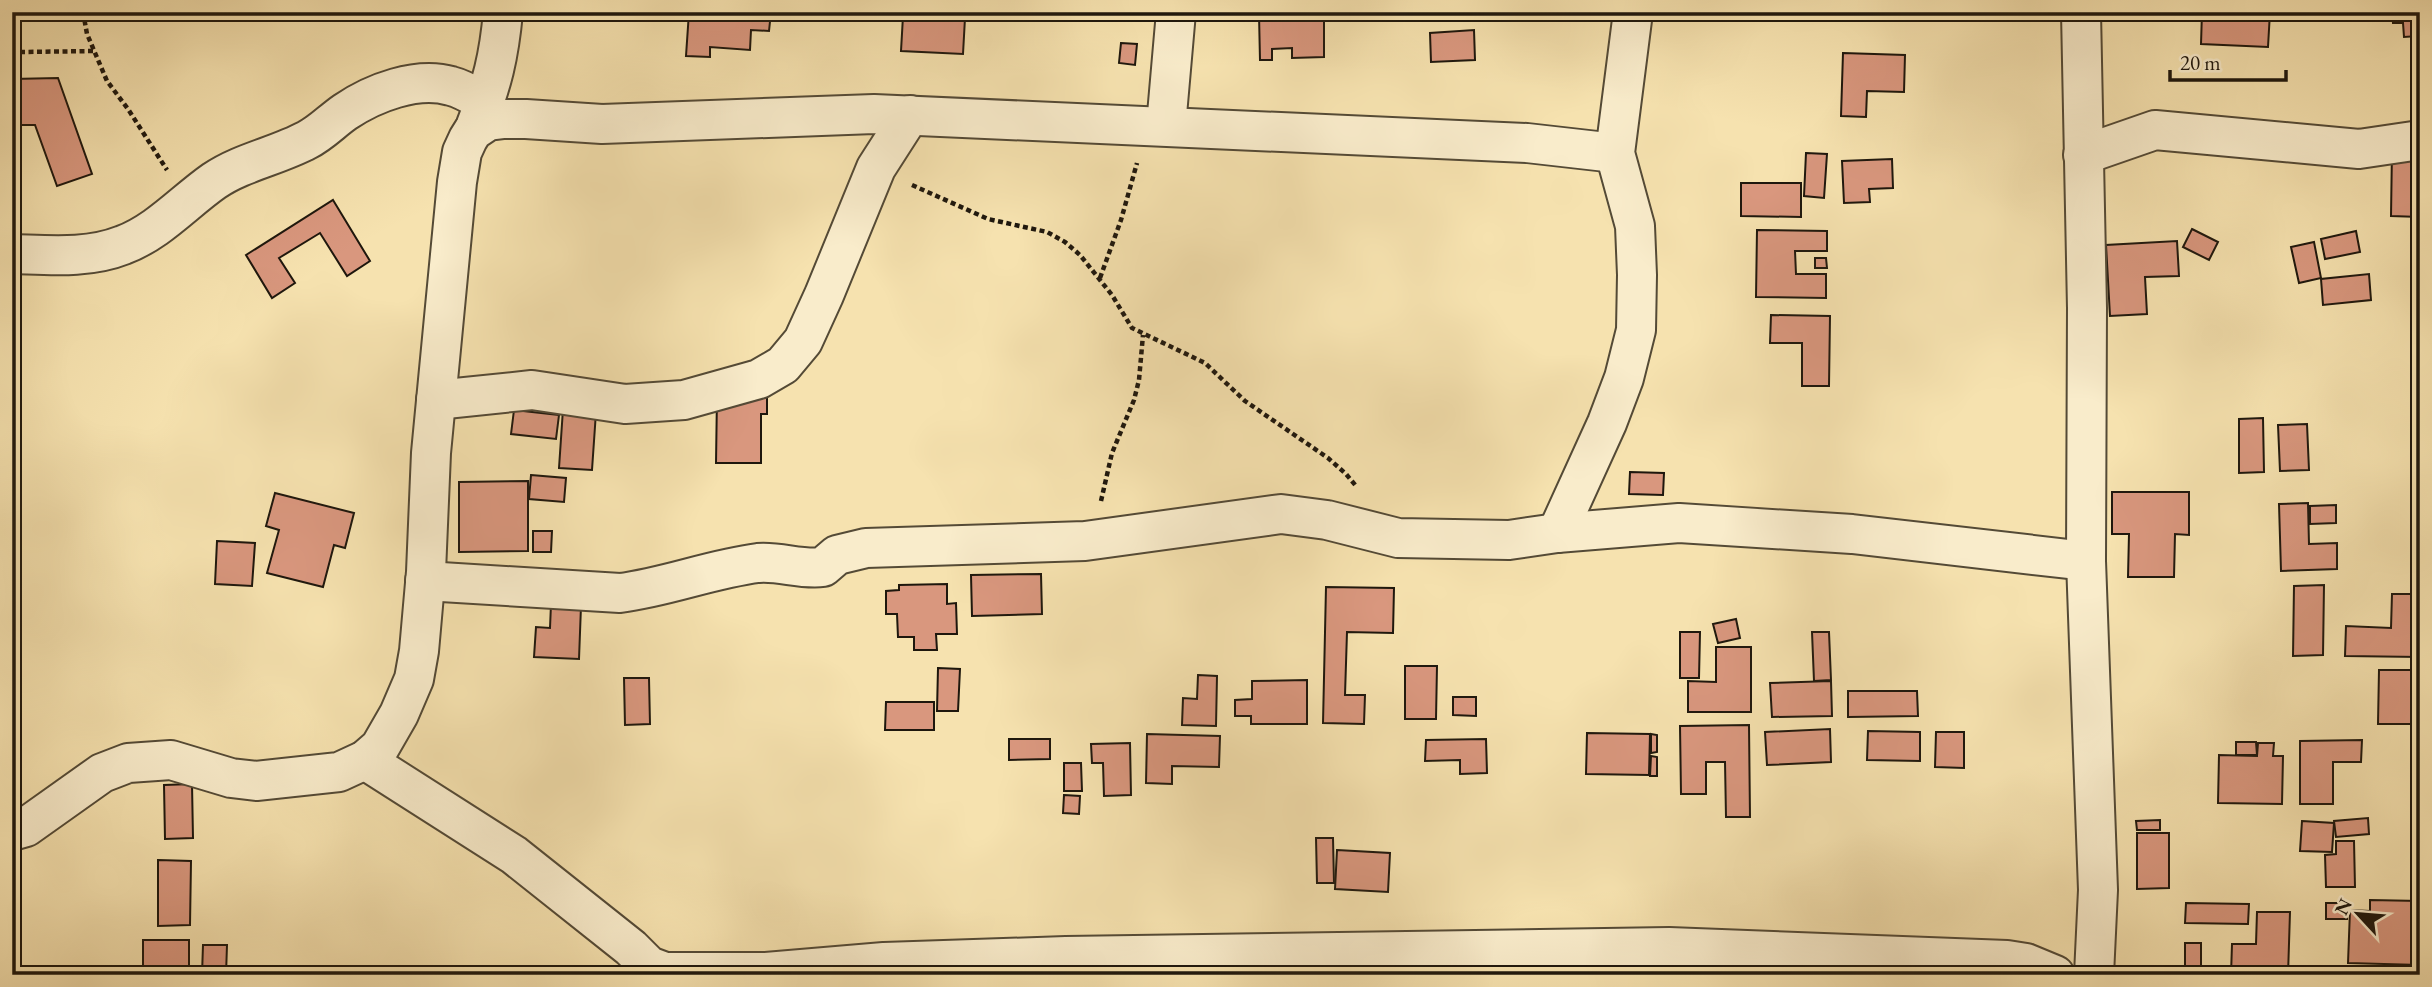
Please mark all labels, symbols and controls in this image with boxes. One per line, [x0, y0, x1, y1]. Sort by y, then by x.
scale bar [2170, 38, 2285, 82]
text: 20 m [2180, 49, 2221, 76]
north arrow [2324, 878, 2394, 948]
text: N [2329, 894, 2358, 919]

